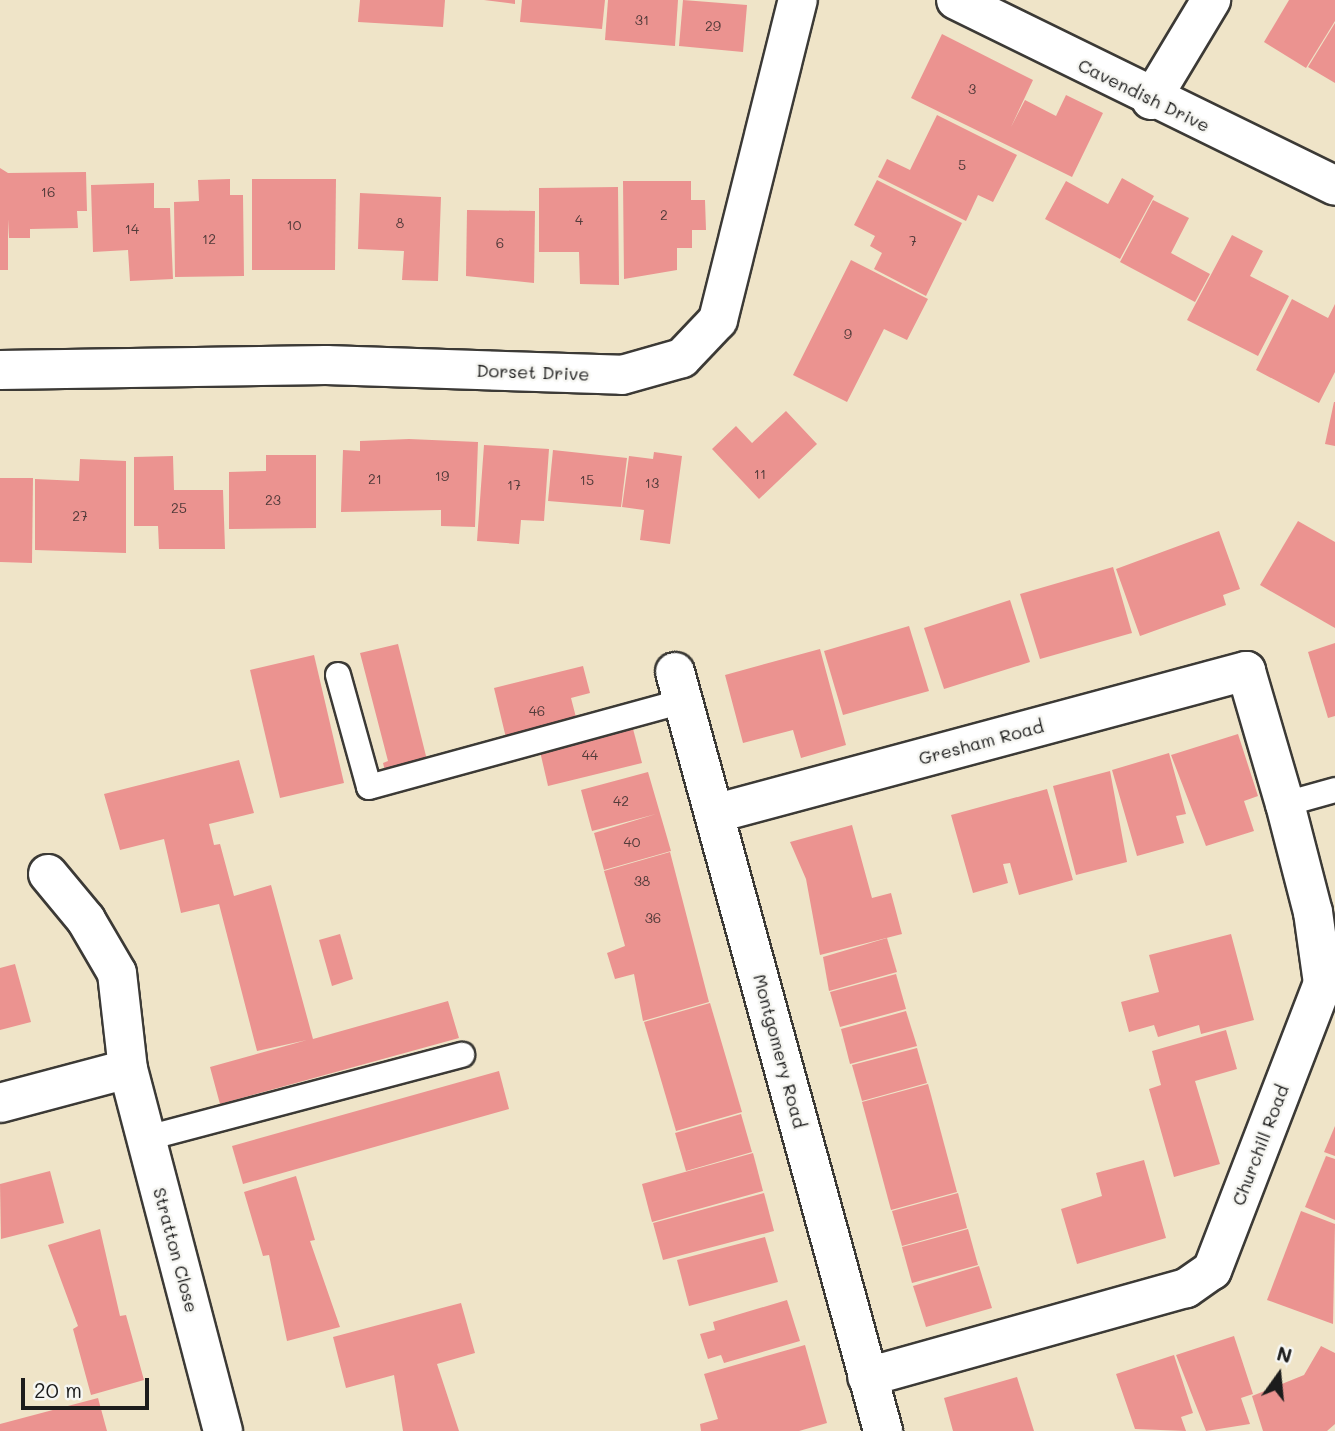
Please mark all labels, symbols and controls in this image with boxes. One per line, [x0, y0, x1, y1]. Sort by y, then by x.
house number: 31 [635, 12, 649, 28]
house number: 29 [705, 18, 721, 34]
street label: Cavendish Drive [1075, 54, 1213, 136]
house number: 3 [968, 81, 976, 97]
house number: 5 [958, 157, 966, 173]
house number: 16 [41, 184, 55, 200]
house number: 2 [660, 207, 668, 223]
house number: 4 [575, 212, 583, 228]
house number: 8 [396, 215, 404, 231]
house number: 10 [287, 217, 301, 233]
house number: 14 [125, 221, 139, 237]
house number: 12 [202, 231, 216, 247]
house number: 7 [909, 233, 917, 249]
house number: 6 [496, 235, 504, 251]
house number: 9 [844, 326, 852, 342]
street label: Dorset Drive [476, 359, 590, 385]
house number: 11 [754, 466, 766, 482]
house number: 19 [435, 468, 449, 484]
house number: 21 [368, 471, 382, 487]
house number: 15 [580, 472, 594, 488]
house number: 13 [645, 475, 659, 491]
house number: 17 [507, 477, 521, 493]
house number: 23 [265, 492, 281, 508]
house number: 25 [171, 500, 187, 516]
house number: 27 [72, 508, 88, 524]
house number: 46 [529, 703, 545, 719]
street label: Gresham Road [916, 715, 1046, 769]
house number: 44 [582, 747, 598, 763]
house number: 42 [613, 793, 629, 809]
house number: 40 [624, 834, 640, 850]
house number: 38 [634, 873, 650, 889]
house number: 36 [645, 910, 661, 926]
street label: Montgomery Road [749, 972, 811, 1130]
street label: Churchill Road [1227, 1081, 1293, 1209]
street label: Stratton Close [149, 1185, 203, 1315]
north arrow [1244, 1340, 1314, 1410]
text: N [1274, 1340, 1295, 1368]
scale bar [24, 1364, 152, 1408]
text: 20 m [34, 1376, 82, 1403]

